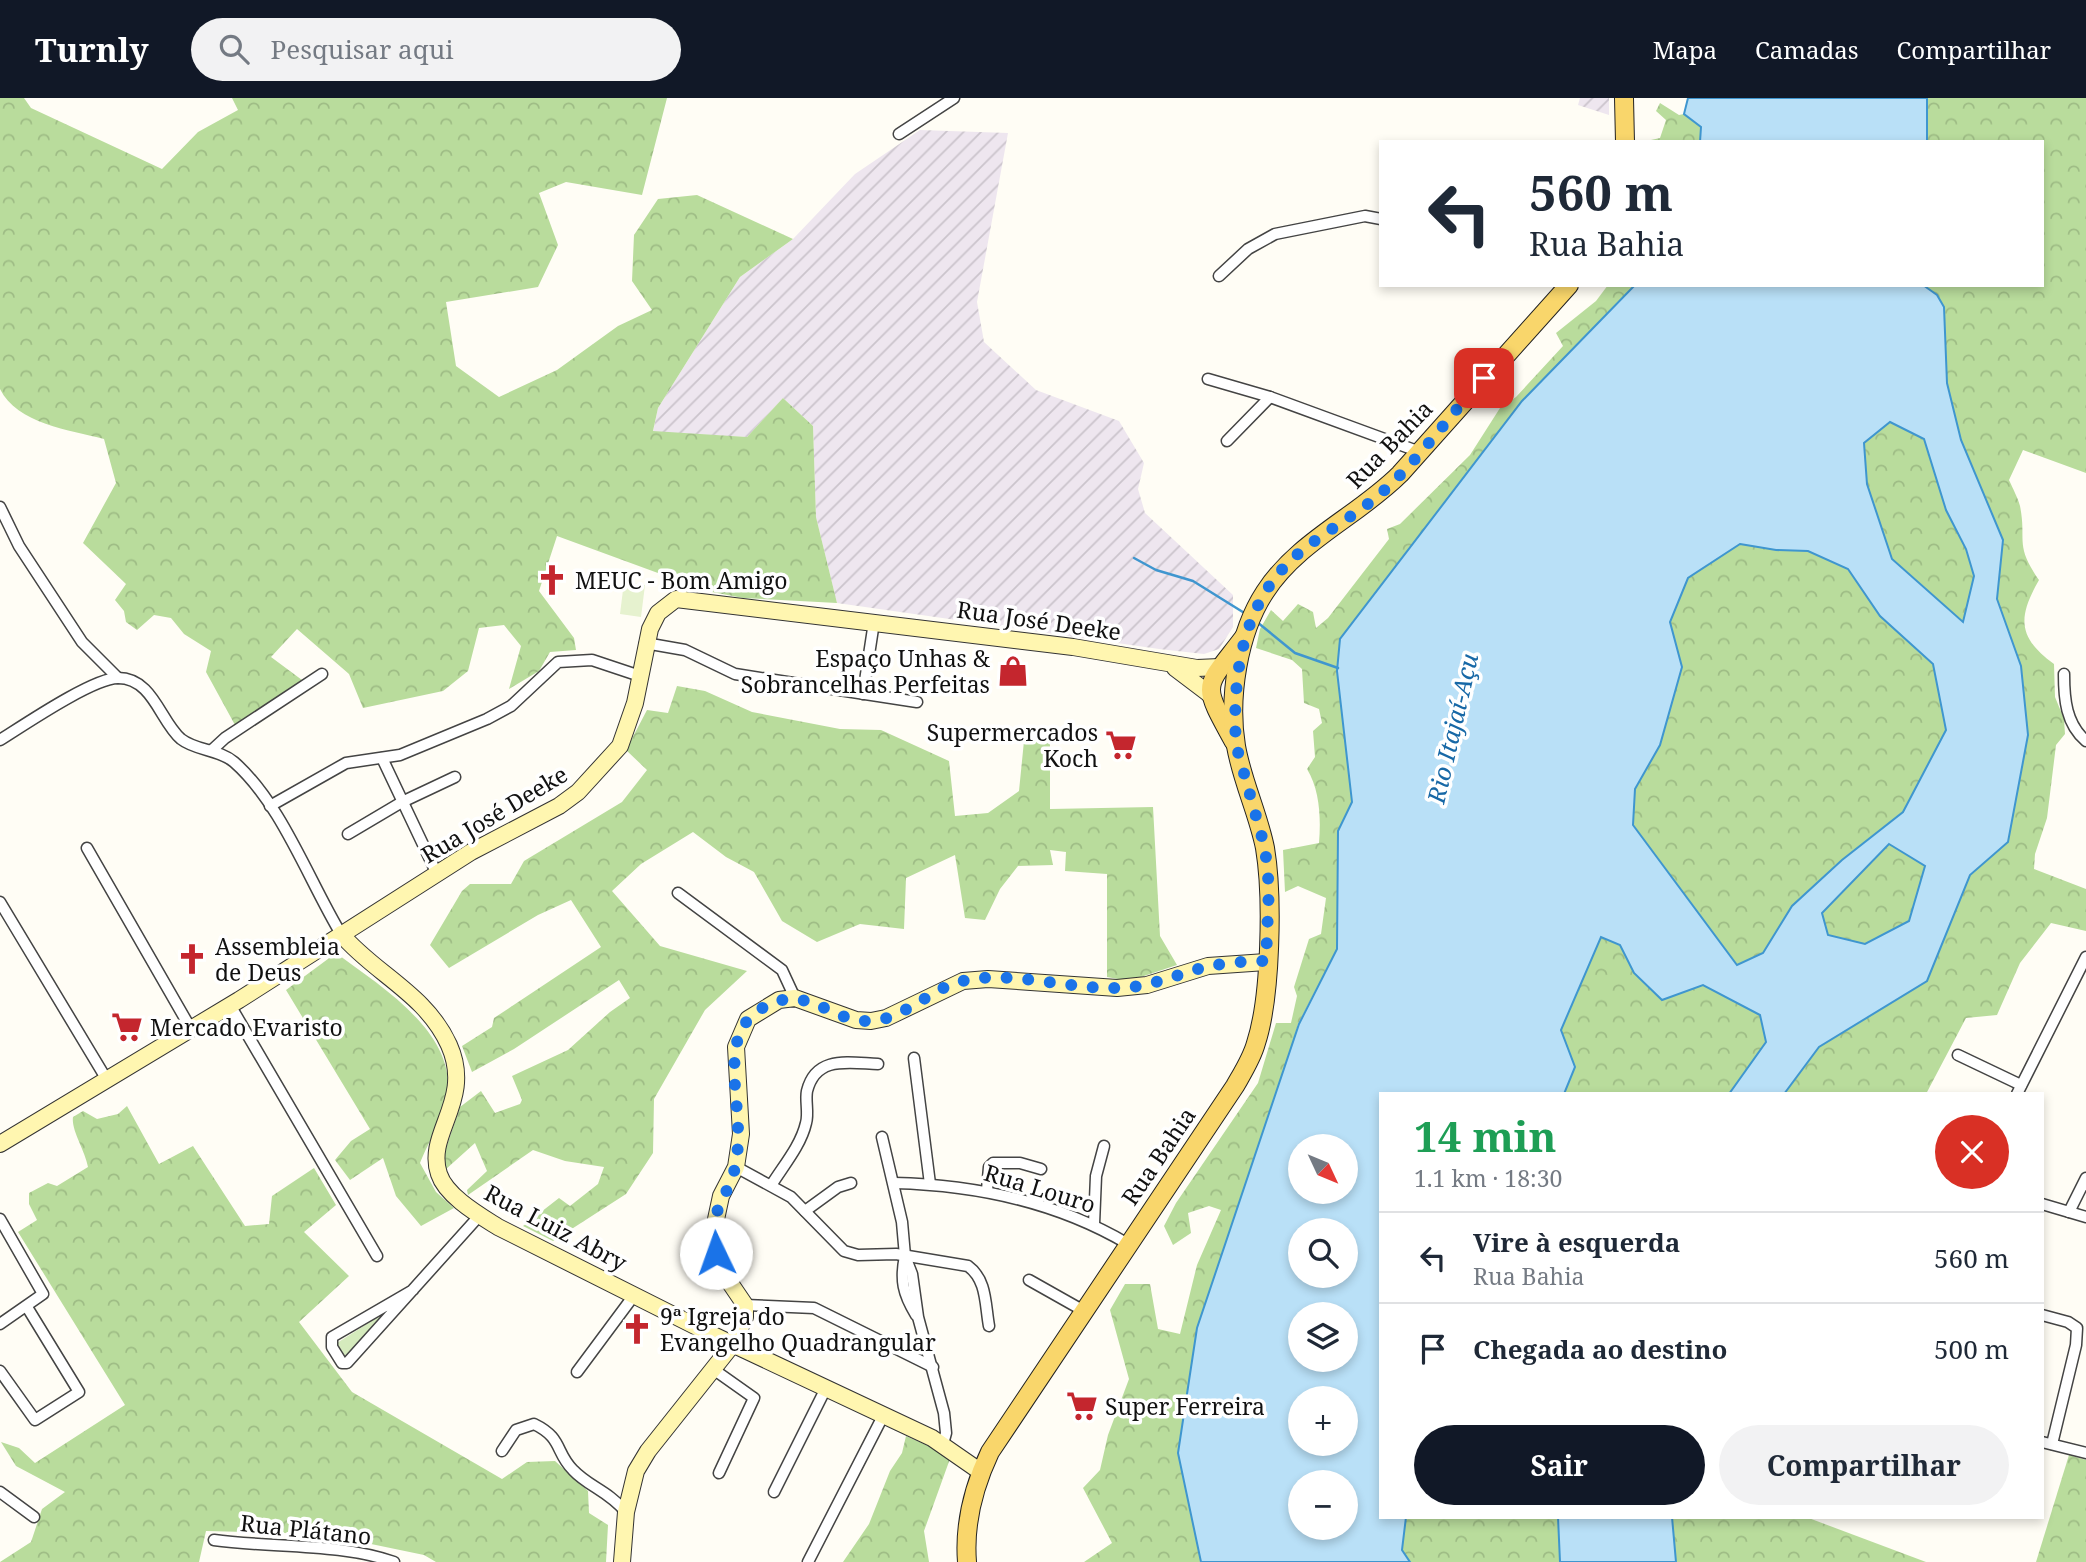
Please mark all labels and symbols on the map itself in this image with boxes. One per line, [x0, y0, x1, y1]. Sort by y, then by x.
pin [1454, 348, 1514, 408]
street label: Rua Bahia [1339, 393, 1439, 495]
church icon: MEUC - Bom Amigo [535, 563, 569, 597]
place label: MEUC - Bom Amigo [575, 564, 788, 596]
street label: Rua José Deeke [955, 593, 1123, 647]
place label: Espaço Unhas & Sobrancelhas Perfeitas [741, 642, 990, 700]
water label: Rio Itajaí-Açu [1418, 650, 1485, 807]
shop icon: Espaço Unhas & Sobrancelhas Perfeitas [996, 654, 1030, 688]
place label: Supermercados Koch [927, 716, 1098, 774]
supermarket icon: Supermercados Koch [1104, 728, 1138, 762]
street label: Rua José Deeke [415, 758, 573, 870]
place label: Assembleia de Deus [215, 930, 340, 988]
church icon: Assembleia de Deus [175, 942, 209, 976]
supermarket icon: Mercado Evaristo [110, 1010, 144, 1044]
place label: Mercado Evaristo [150, 1011, 343, 1043]
street label: Rua Bahia [1114, 1101, 1202, 1211]
north arrow [1288, 1134, 1358, 1204]
street label: Rua Louro [980, 1156, 1100, 1220]
street label: Rua Luiz Abry [479, 1176, 633, 1278]
position arrow [679, 1216, 753, 1290]
place label: 9ª Igreja do Evangelho Quadrangular [660, 1300, 936, 1358]
church icon: 9ª Igreja do Evangelho Quadrangular [620, 1312, 654, 1346]
supermarket icon: Super Ferreira [1065, 1389, 1099, 1423]
place label: Super Ferreira [1105, 1390, 1265, 1422]
street label: Rua Plátano [239, 1506, 373, 1552]

